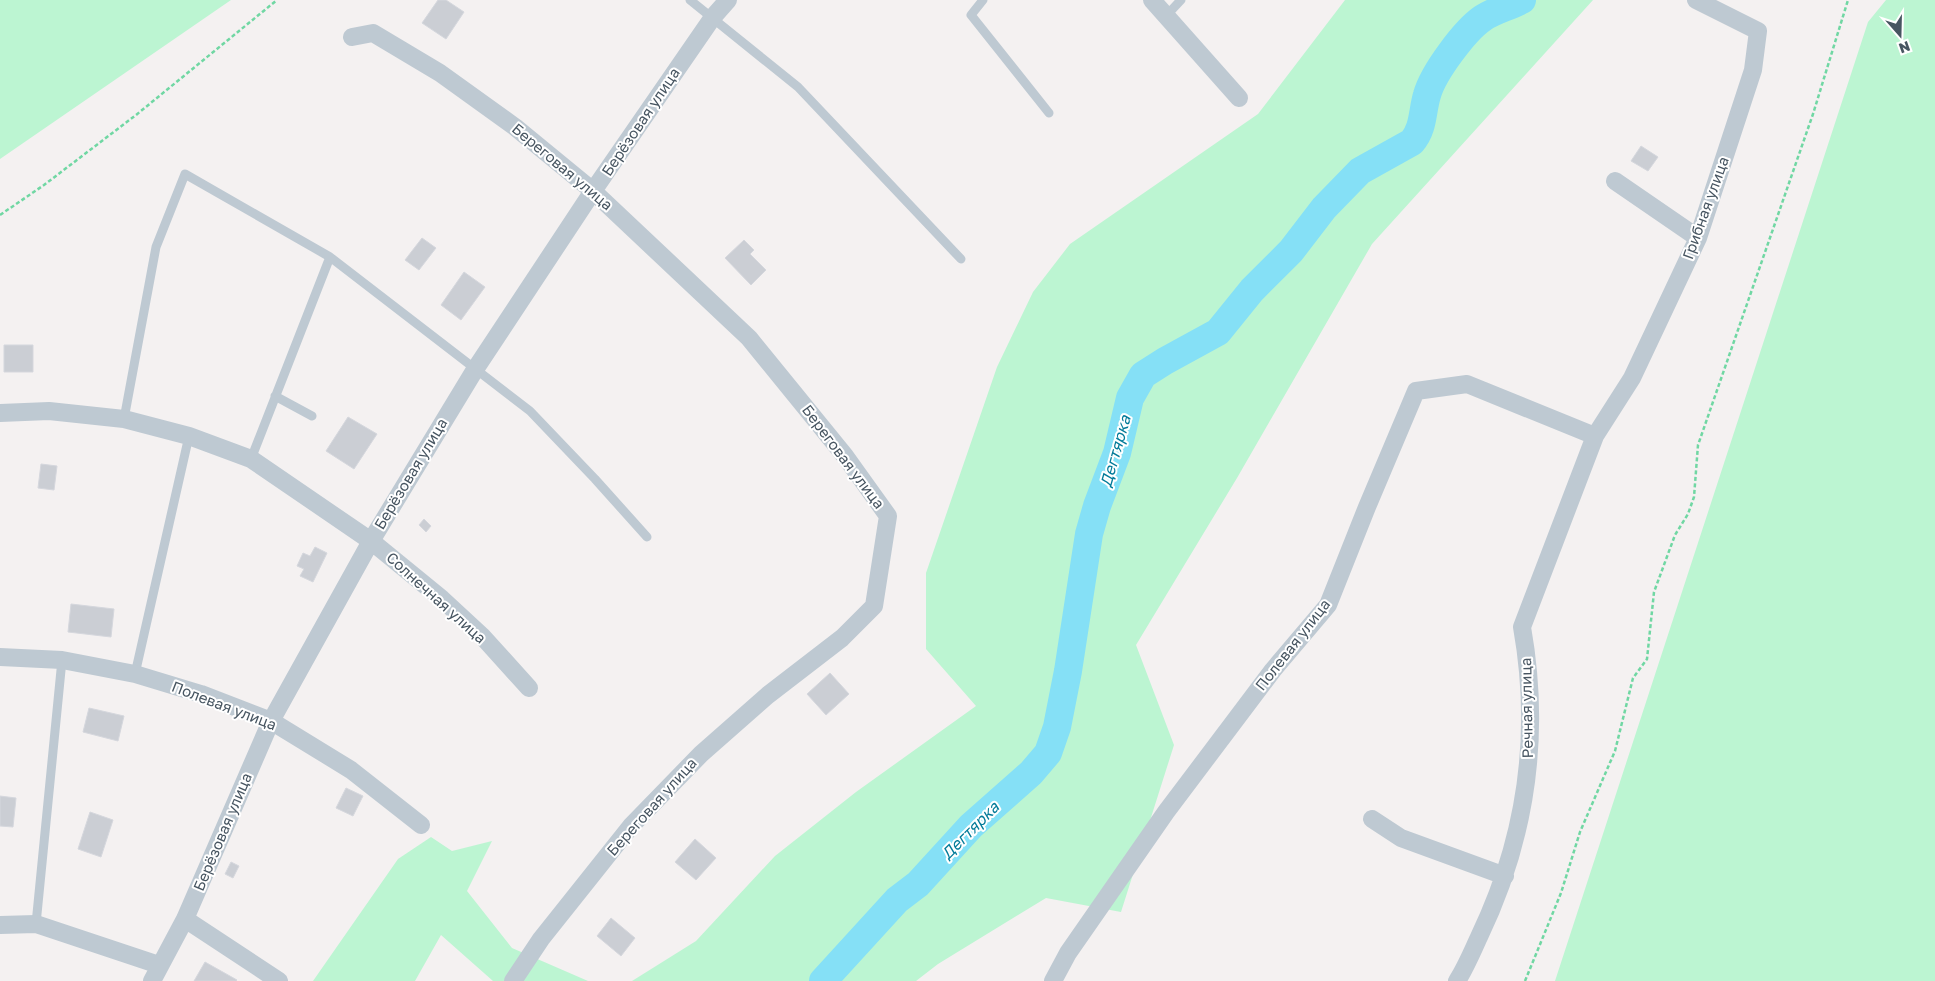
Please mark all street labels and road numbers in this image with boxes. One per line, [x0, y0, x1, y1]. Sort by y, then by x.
street label: Берёзовая улица [597, 64, 683, 179]
street label: Береговая улица [509, 119, 617, 213]
street label: Грибная улица [1678, 154, 1732, 261]
street label: Береговая улица [799, 401, 889, 512]
street label: Берёзовая улица [370, 415, 450, 532]
street label: Солнечная улица [383, 548, 490, 647]
street label: Полевая улица [1251, 595, 1333, 694]
street label: Речная улица [1516, 658, 1536, 758]
street label: Полевая улица [169, 677, 279, 733]
street label: Береговая улица [603, 754, 700, 859]
street label: Берёзовая улица [189, 770, 255, 893]

